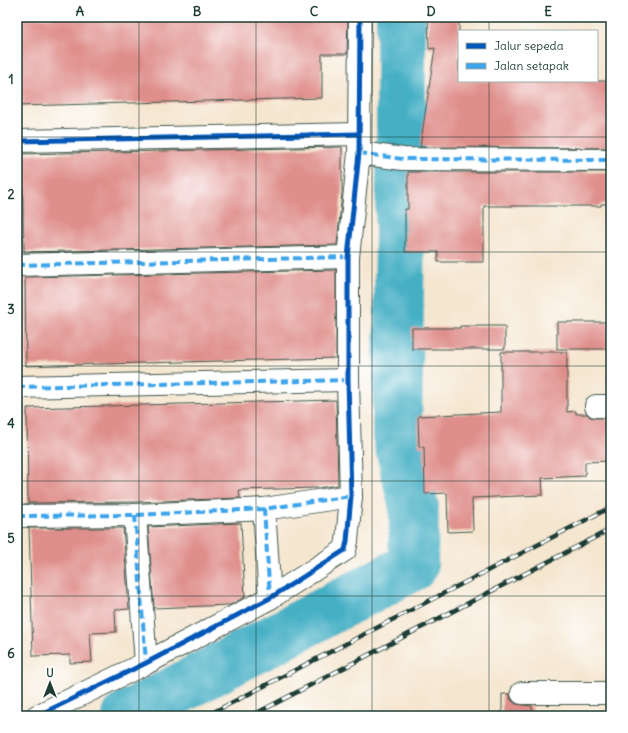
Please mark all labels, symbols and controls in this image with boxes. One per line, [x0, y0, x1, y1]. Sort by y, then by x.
text: A [76, 3, 85, 20]
text: B [193, 3, 202, 20]
text: C [310, 3, 319, 20]
text: D [426, 3, 436, 20]
text: E [544, 3, 552, 20]
legend [458, 30, 598, 82]
text: Jalur sepeda [494, 38, 564, 53]
text: Jalan setapak [494, 58, 569, 73]
text: 1 [8, 71, 14, 88]
text: 2 [7, 186, 15, 203]
text: 3 [7, 301, 15, 318]
text: 4 [7, 415, 15, 432]
text: 5 [7, 530, 15, 547]
text: 6 [7, 645, 15, 662]
north arrow [30, 663, 70, 703]
text: U [46, 666, 54, 680]

